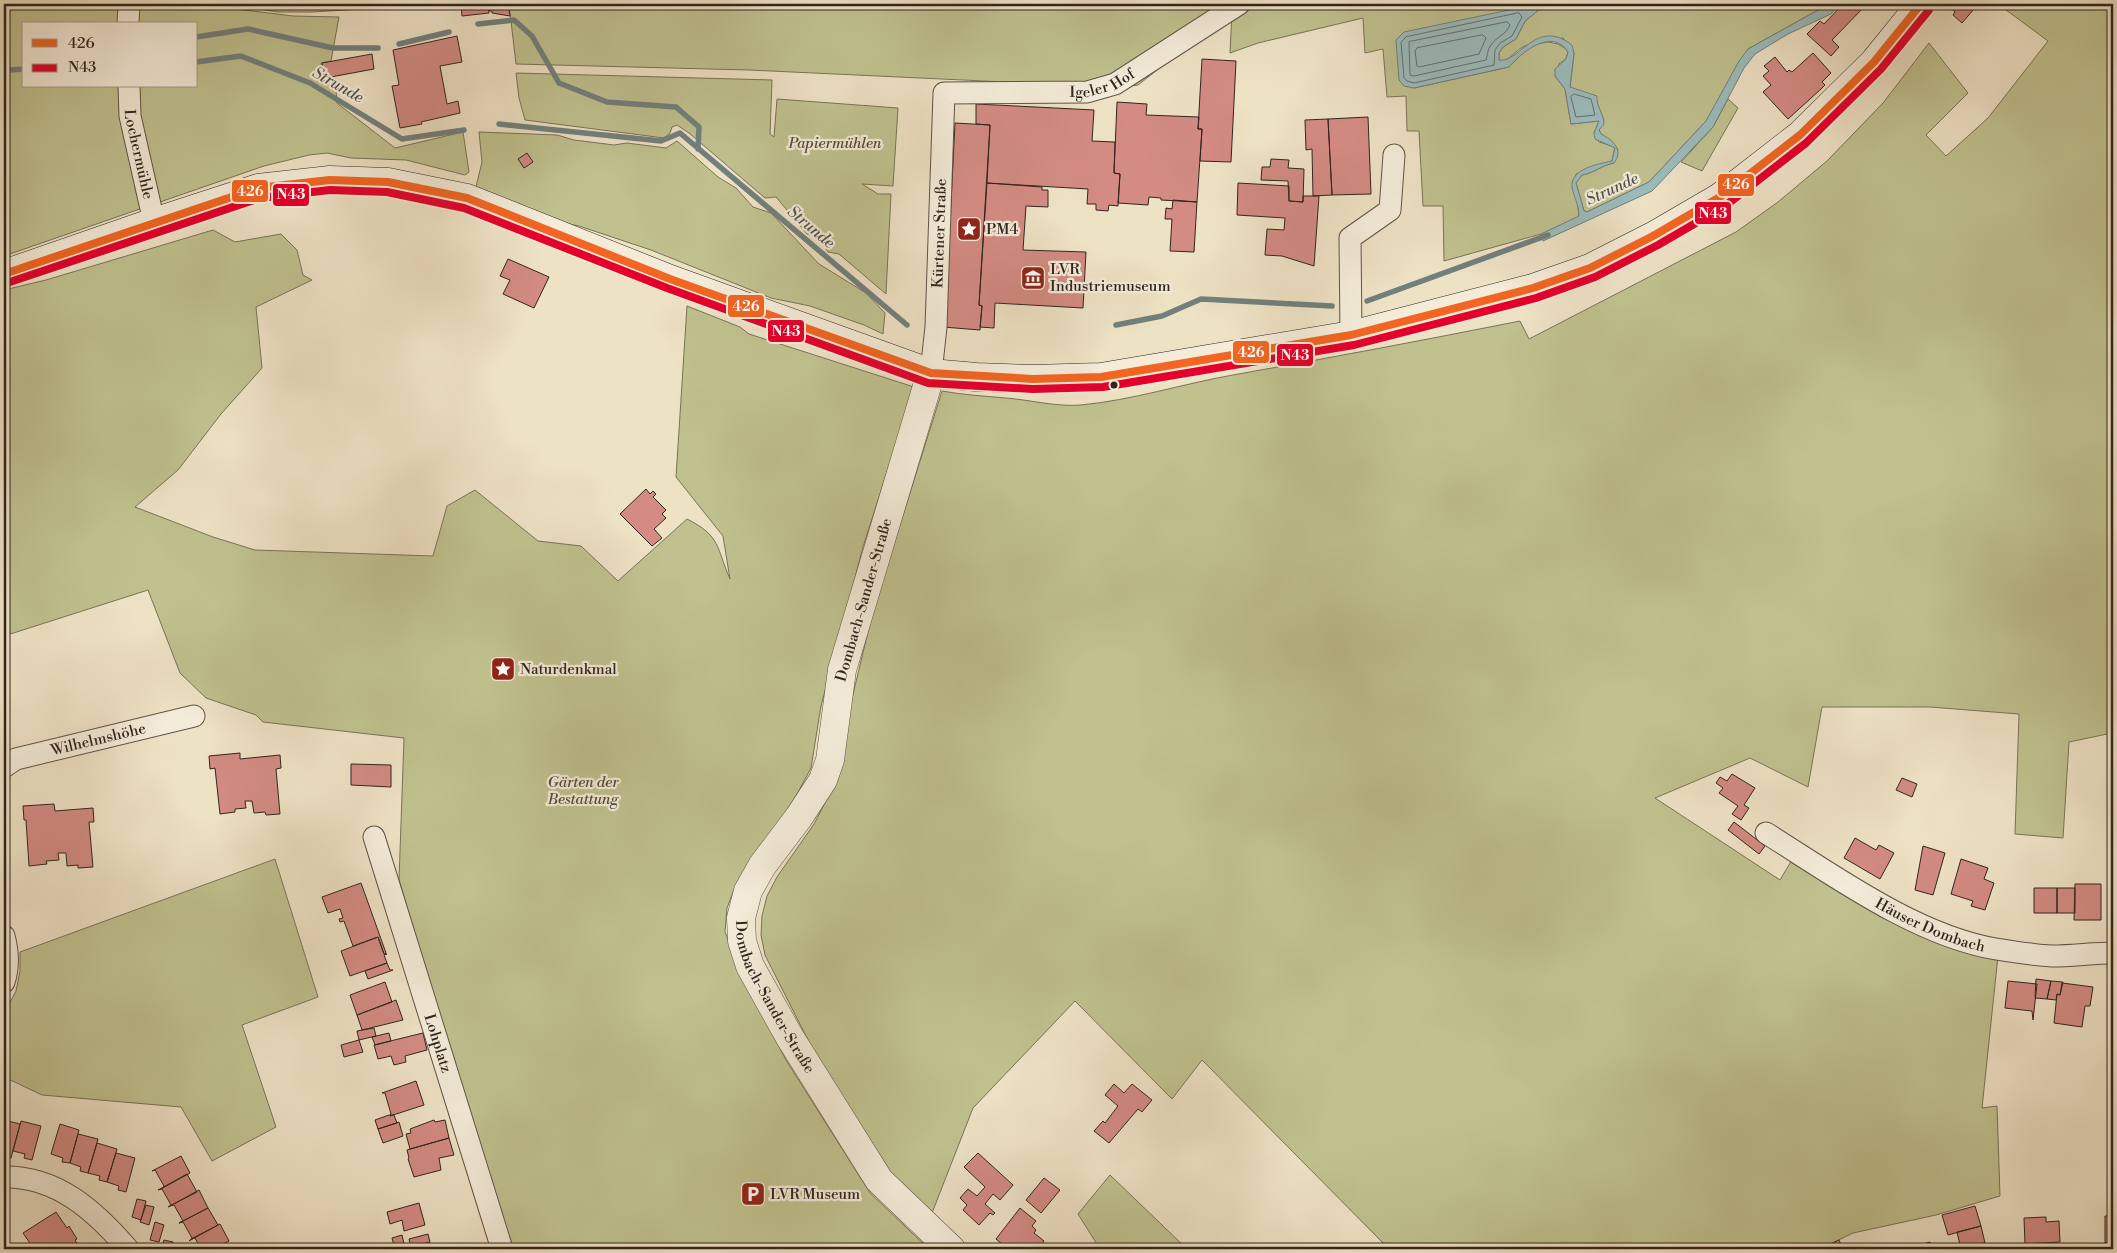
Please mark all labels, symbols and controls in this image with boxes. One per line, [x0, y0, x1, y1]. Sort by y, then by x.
legend [22, 22, 198, 88]
text: 426 [68, 34, 95, 53]
text: N43 [68, 58, 96, 77]
water label: Strunde [309, 62, 368, 108]
street label: Igeler Hof [1069, 64, 1139, 102]
street label: Lochermühle [120, 109, 158, 201]
park label: Papiermühlen [787, 134, 882, 153]
water label: Strunde [1582, 168, 1642, 210]
line badge: 426 [1717, 173, 1755, 197]
text: 426 [1723, 176, 1750, 194]
street label: Kürtener Straße [928, 178, 951, 288]
line badge: 426 [231, 179, 269, 203]
text: 426 [237, 183, 264, 201]
line badge: N43 [272, 183, 310, 207]
text: N43 [277, 186, 305, 204]
water label: Strunde [783, 201, 839, 253]
line badge: N43 [1694, 201, 1732, 225]
text: N43 [1699, 205, 1727, 223]
place icon: PM4 [956, 216, 982, 242]
place label: PM4 [986, 220, 1019, 239]
place label: LVR Industriemuseum [1050, 260, 1171, 296]
museum icon: LVR Industriemuseum [1020, 265, 1046, 291]
line badge: 426 [727, 294, 765, 318]
text: 426 [733, 298, 760, 316]
line badge: N43 [767, 319, 805, 343]
text: N43 [772, 323, 800, 341]
line badge: 426 [1232, 340, 1270, 364]
line badge: N43 [1276, 343, 1314, 367]
text: 426 [1238, 344, 1265, 362]
text: N43 [1281, 347, 1309, 365]
unlabelled marker [1109, 380, 1119, 390]
street label: Dombach-Sander-Straße [832, 516, 896, 684]
place icon: Naturdenkmal [490, 656, 516, 682]
place label: Naturdenkmal [520, 660, 617, 679]
street label: Wilhelmshöhe [48, 719, 148, 760]
park label: Gärten der Bestattung [547, 773, 619, 809]
street label: Häuser Dombach [1872, 894, 1987, 956]
street label: Dombach-Sander-Straße [732, 920, 819, 1077]
street label: Lohplatz [420, 1012, 456, 1075]
parking icon: LVR Museum [740, 1181, 766, 1207]
place label: LVR Museum [770, 1185, 860, 1204]

